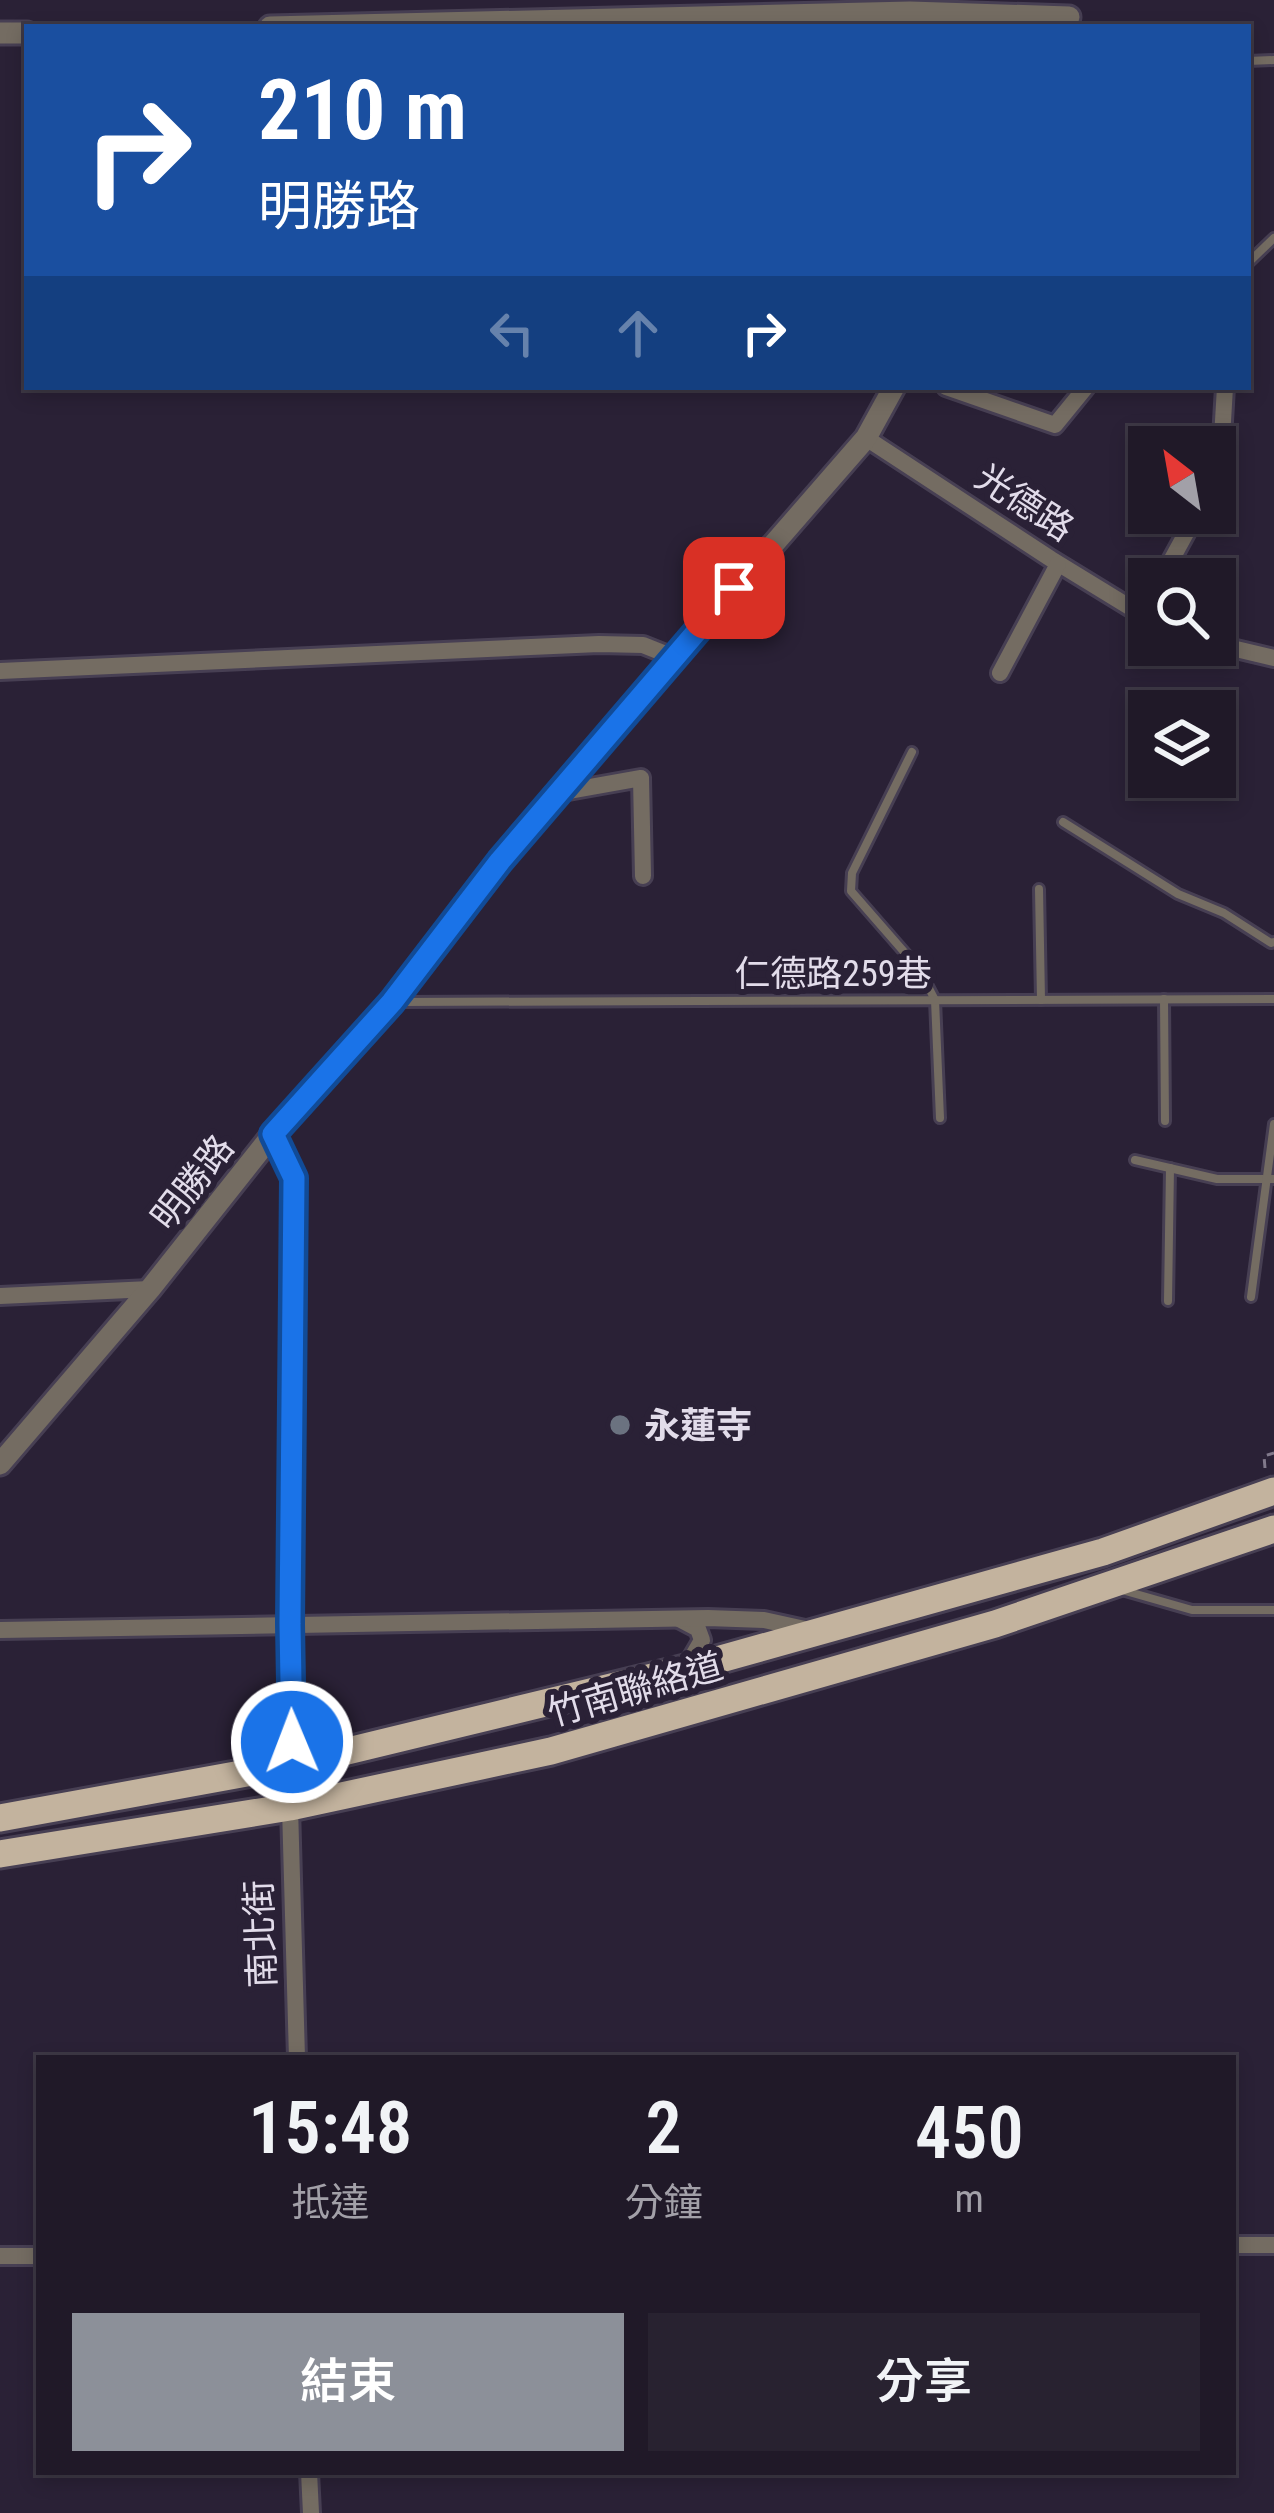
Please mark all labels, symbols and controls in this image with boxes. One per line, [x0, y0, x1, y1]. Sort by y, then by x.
text: 210 m [258, 61, 467, 160]
icon: right [60, 72, 216, 228]
text: 明勝路 [258, 175, 420, 238]
icon: left [479, 300, 545, 366]
icon: ahead [605, 300, 671, 366]
icon: right [731, 300, 797, 366]
north arrow [1128, 426, 1236, 534]
map controls [1128, 426, 1236, 798]
street label: 光德路 [968, 456, 1081, 550]
pin [683, 537, 785, 639]
icon: arrive [701, 555, 767, 621]
button: search [1128, 558, 1236, 666]
button: layers [1128, 690, 1236, 798]
street label: 仁德路259巷 [734, 953, 932, 995]
street label: 明勝路 [143, 1127, 243, 1238]
place label: 永蓮寺 [644, 1405, 752, 1447]
marker: 永蓮寺 [607, 1412, 633, 1438]
street label: 竹南聯絡道 [543, 1645, 728, 1735]
position arrow [229, 1679, 355, 1805]
street label: 南北街 [238, 1879, 284, 1989]
text: 15:48 [248, 2086, 412, 2171]
text: 2 [645, 2086, 682, 2171]
text: 450 [915, 2091, 1024, 2176]
text: m [955, 2176, 984, 2222]
text: 抵達 [291, 2180, 369, 2226]
text: 分鐘 [625, 2180, 703, 2226]
button: 結束 [72, 2313, 624, 2451]
button: 分享 [648, 2313, 1200, 2451]

